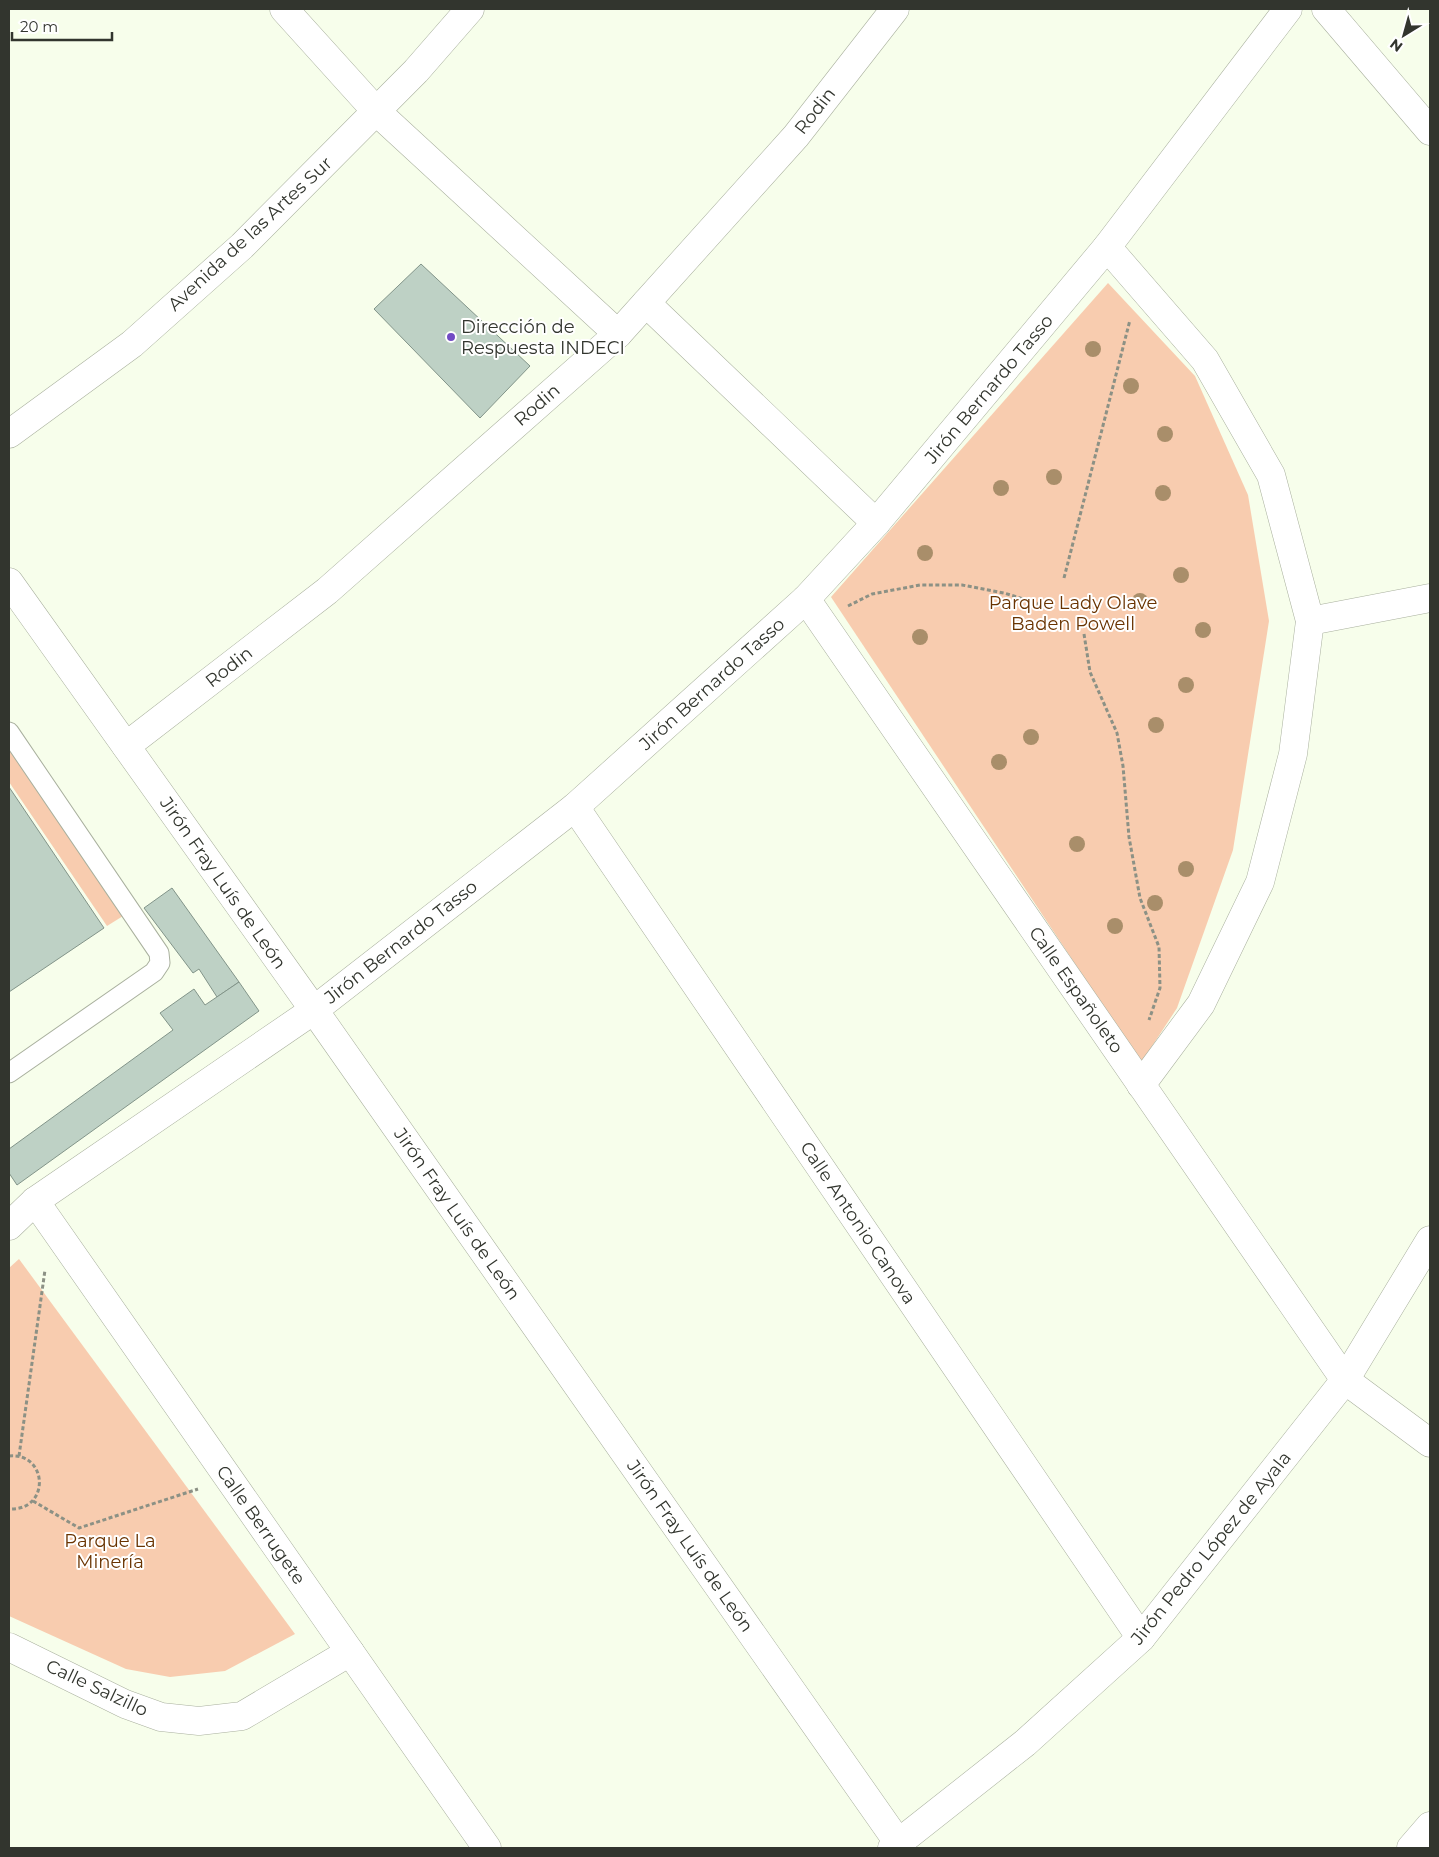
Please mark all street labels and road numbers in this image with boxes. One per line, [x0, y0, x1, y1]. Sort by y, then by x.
street label: Rodin [790, 83, 840, 139]
street label: Avenida de las Artes Sur [163, 152, 337, 316]
street label: Jirón Bernardo Tasso [920, 310, 1058, 469]
street label: Rodin [510, 379, 564, 431]
street label: Jirón Bernardo Tasso [634, 613, 789, 756]
street label: Rodin [201, 642, 257, 692]
street label: Jirón Fray Luís de León [155, 792, 291, 973]
street label: Jirón Bernardo Tasso [319, 876, 482, 1009]
street label: Calle Españoleto [1024, 923, 1128, 1057]
street label: Jirón Fray Luís de León [389, 1123, 525, 1304]
street label: Calle Antonio Canova [795, 1138, 921, 1308]
street label: Jirón Pedro López de Ayala [1126, 1447, 1296, 1650]
street label: Jirón Fray Luís de León [622, 1455, 758, 1636]
street label: Calle Berrugete [212, 1461, 310, 1589]
street label: Calle Salzillo [42, 1655, 152, 1721]

